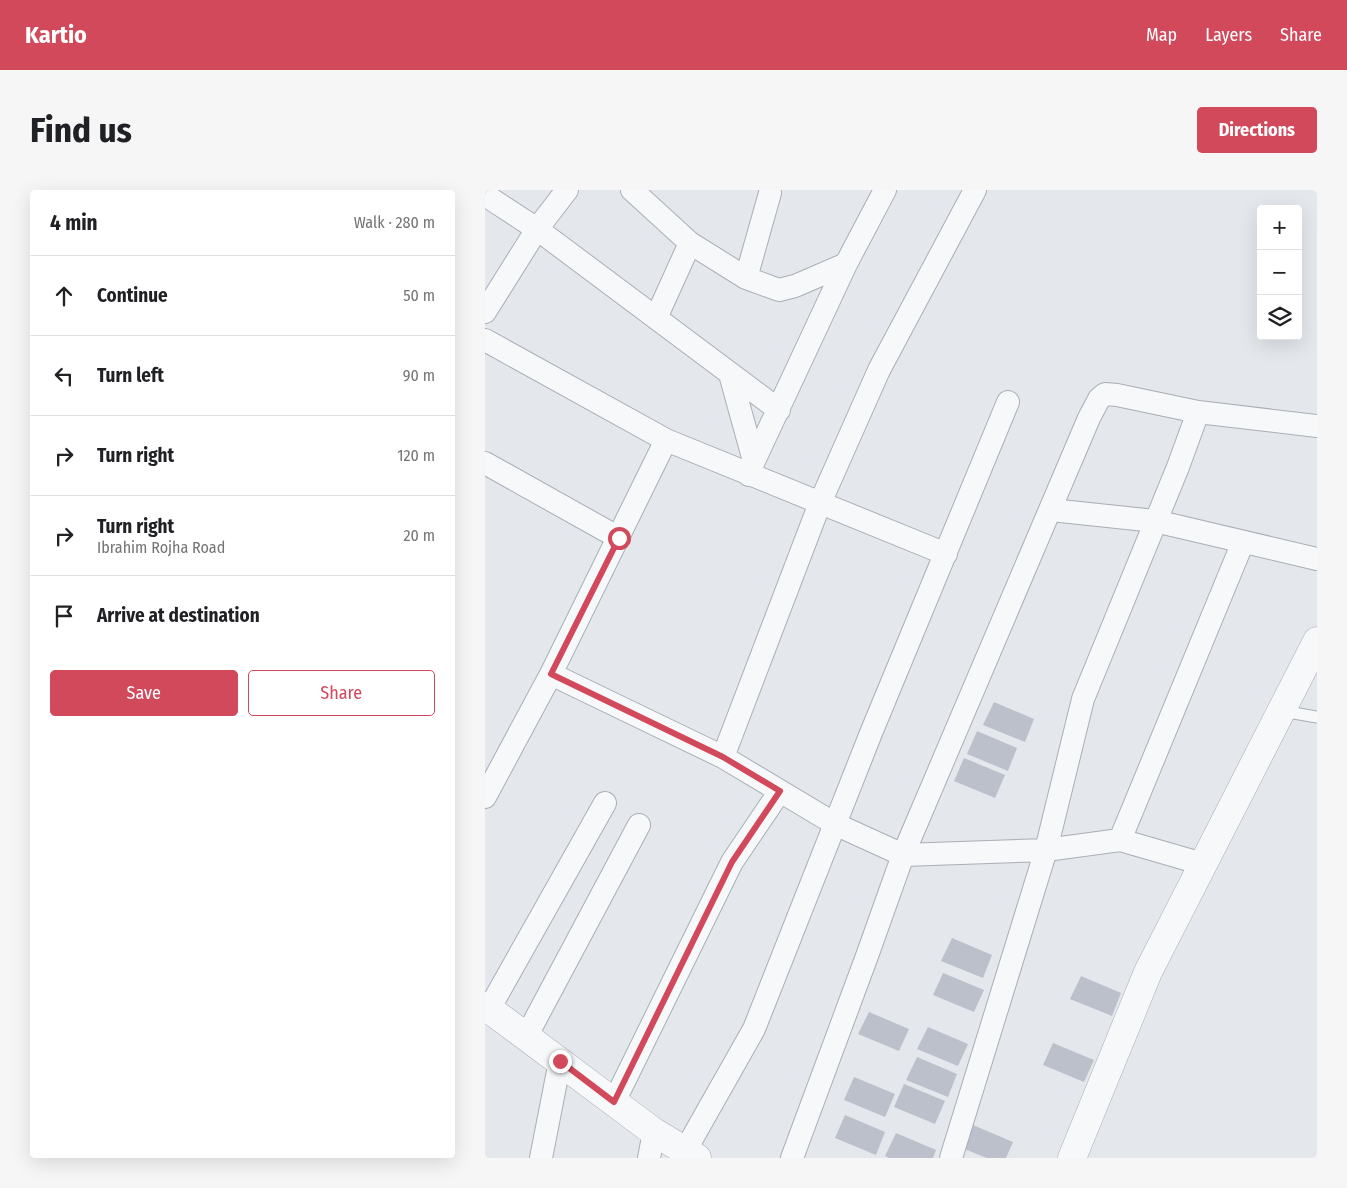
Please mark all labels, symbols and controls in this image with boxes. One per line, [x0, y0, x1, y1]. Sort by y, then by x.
text: Kartio [25, 21, 87, 49]
text: Map [1146, 24, 1177, 46]
text: Layers [1205, 24, 1252, 46]
text: Share [1280, 24, 1322, 46]
button: Directions [1197, 107, 1317, 153]
text: Find us [30, 109, 132, 151]
map controls [1257, 205, 1302, 340]
button: + [1257, 205, 1302, 250]
text: 4 min [50, 210, 98, 236]
text: Walk · 280 m [354, 213, 435, 232]
button: − [1257, 250, 1302, 295]
icon: ahead [50, 282, 78, 310]
text: Continue [97, 284, 168, 307]
text: 50 m [403, 286, 435, 305]
button: layers [1257, 295, 1302, 340]
icon: left [50, 362, 78, 390]
text: Turn left [97, 364, 164, 387]
text: 90 m [403, 366, 435, 385]
icon: right [50, 442, 78, 470]
text: Turn right [97, 444, 174, 467]
text: 120 m [397, 446, 435, 465]
text: Turn right [97, 515, 174, 538]
icon: right [50, 522, 78, 550]
text: 20 m [404, 526, 435, 545]
route start [608, 527, 631, 550]
text: Ibrahim Rojha Road [97, 538, 225, 557]
icon: arrive [50, 602, 78, 630]
text: Arrive at destination [97, 604, 260, 627]
button: Save [50, 670, 238, 716]
button: Share [248, 670, 435, 716]
route end [549, 1050, 572, 1073]

